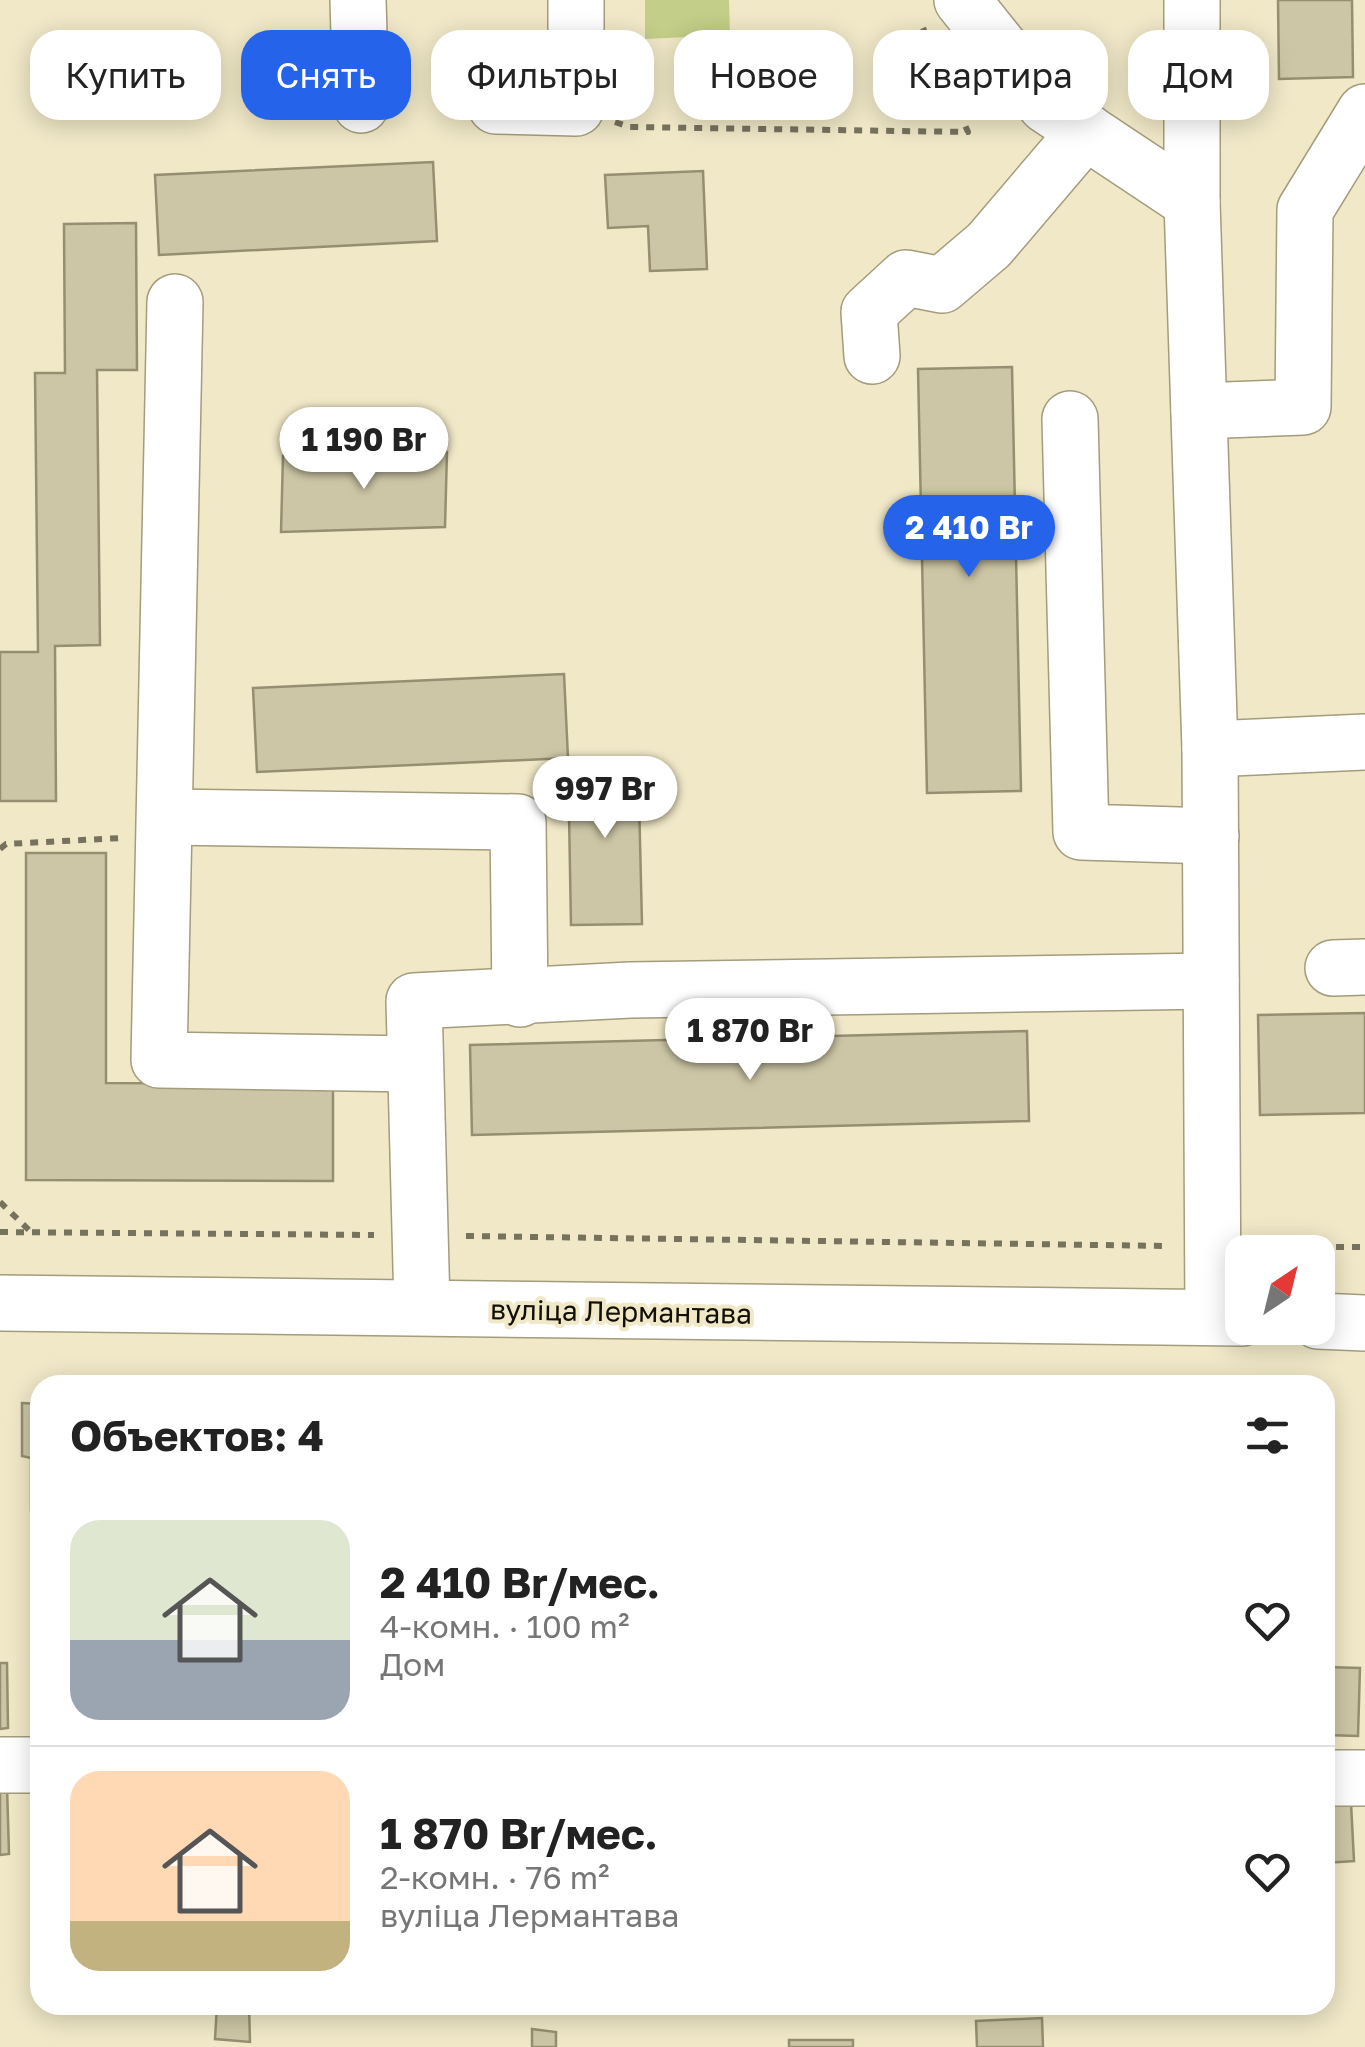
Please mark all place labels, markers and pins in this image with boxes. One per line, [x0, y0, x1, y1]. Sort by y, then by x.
pin: 1 190 Br [261, 407, 467, 492]
pin: 2 410 Br [866, 495, 1072, 580]
pin: 997 Br [524, 756, 686, 841]
pin: 1 870 Br [647, 998, 853, 1083]

